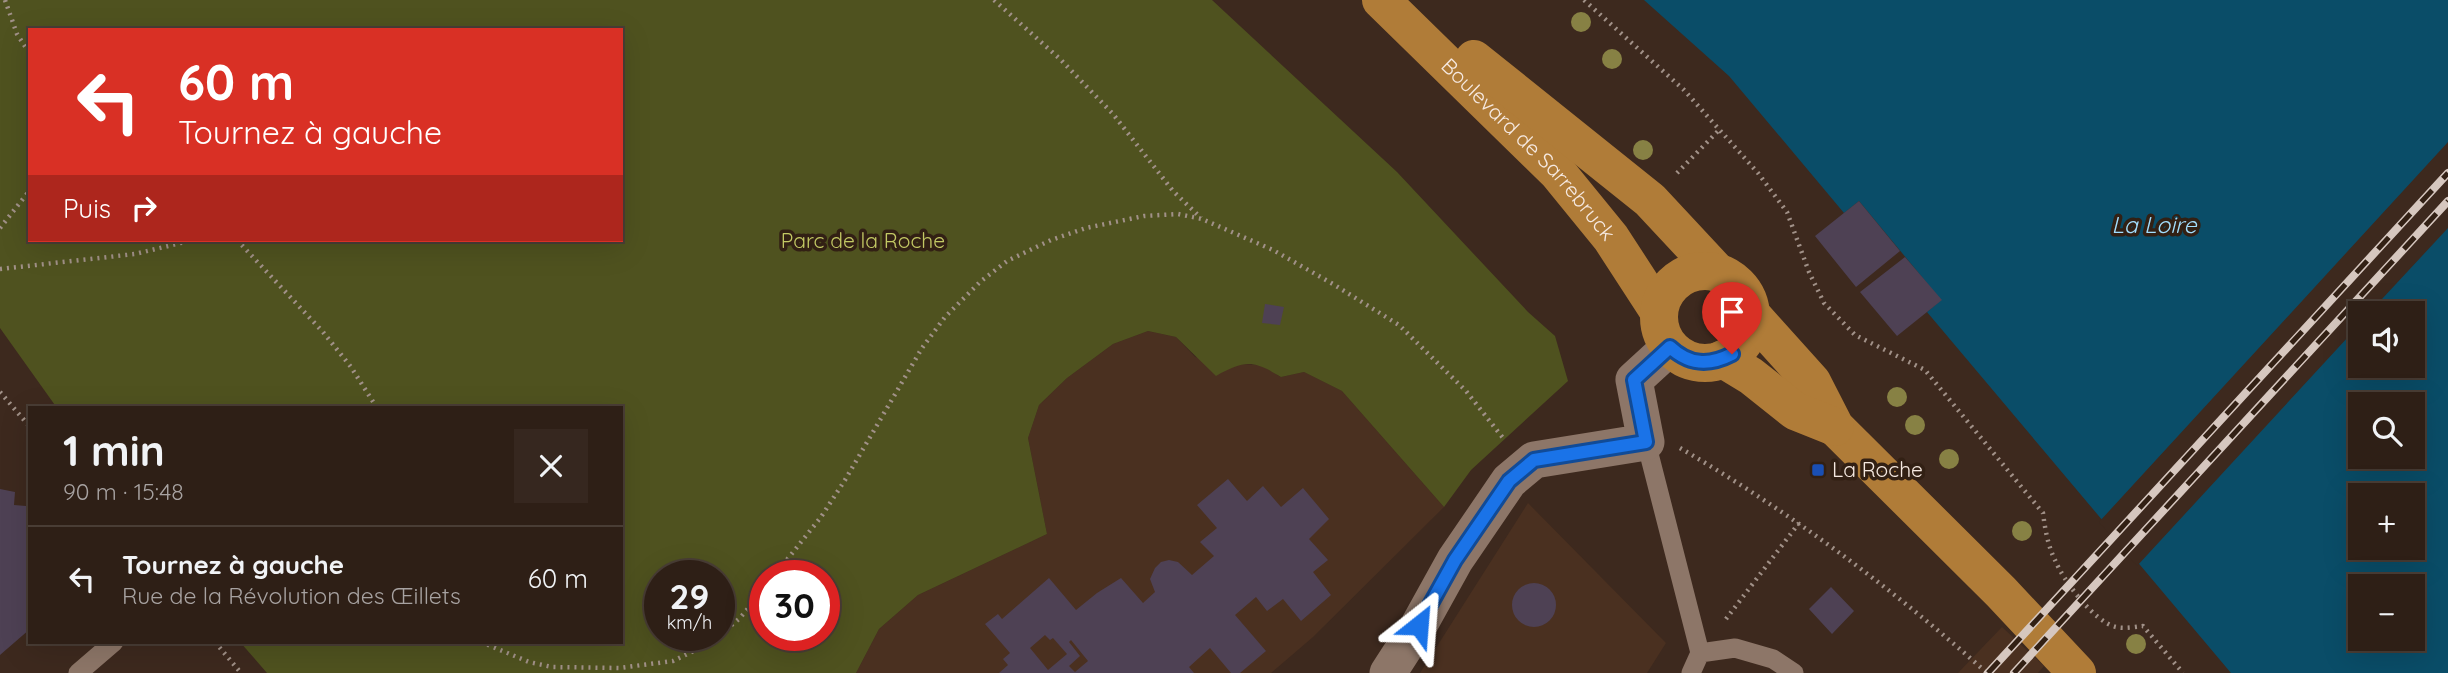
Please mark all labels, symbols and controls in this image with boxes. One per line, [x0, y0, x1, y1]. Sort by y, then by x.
text: 60 m [178, 51, 294, 112]
street label: Boulevard de Sarrebruck [1436, 52, 1622, 245]
icon: left [63, 56, 154, 147]
text: Tournez à gauche [178, 112, 442, 152]
icon: right [125, 189, 163, 227]
text: Puis [63, 192, 111, 225]
water label: La Loire [2112, 210, 2197, 239]
park label: Parc de la Roche [781, 227, 945, 253]
pin [1702, 282, 1762, 354]
icon: arrive [1713, 293, 1751, 331]
map controls [2348, 301, 2425, 651]
button: sound [2348, 301, 2425, 378]
button: search [2348, 392, 2425, 469]
text: 1 min [63, 424, 165, 477]
button: close [514, 429, 588, 503]
place label: La Roche [1832, 456, 1923, 482]
marker: La Roche [1810, 462, 1826, 478]
text: 90 m · 15:48 [63, 477, 184, 506]
button: + [2348, 483, 2425, 560]
text: Tournez à gauche [122, 548, 344, 581]
icon: left [63, 560, 101, 598]
speed limit sign: 30 [749, 560, 840, 651]
text: 60 m [528, 562, 588, 595]
text: 29 [670, 574, 709, 618]
button: − [2348, 574, 2425, 651]
text: Rue de la Révolution des Œillets [122, 581, 461, 610]
position arrow [1382, 588, 1456, 662]
text: km/h [667, 611, 712, 634]

